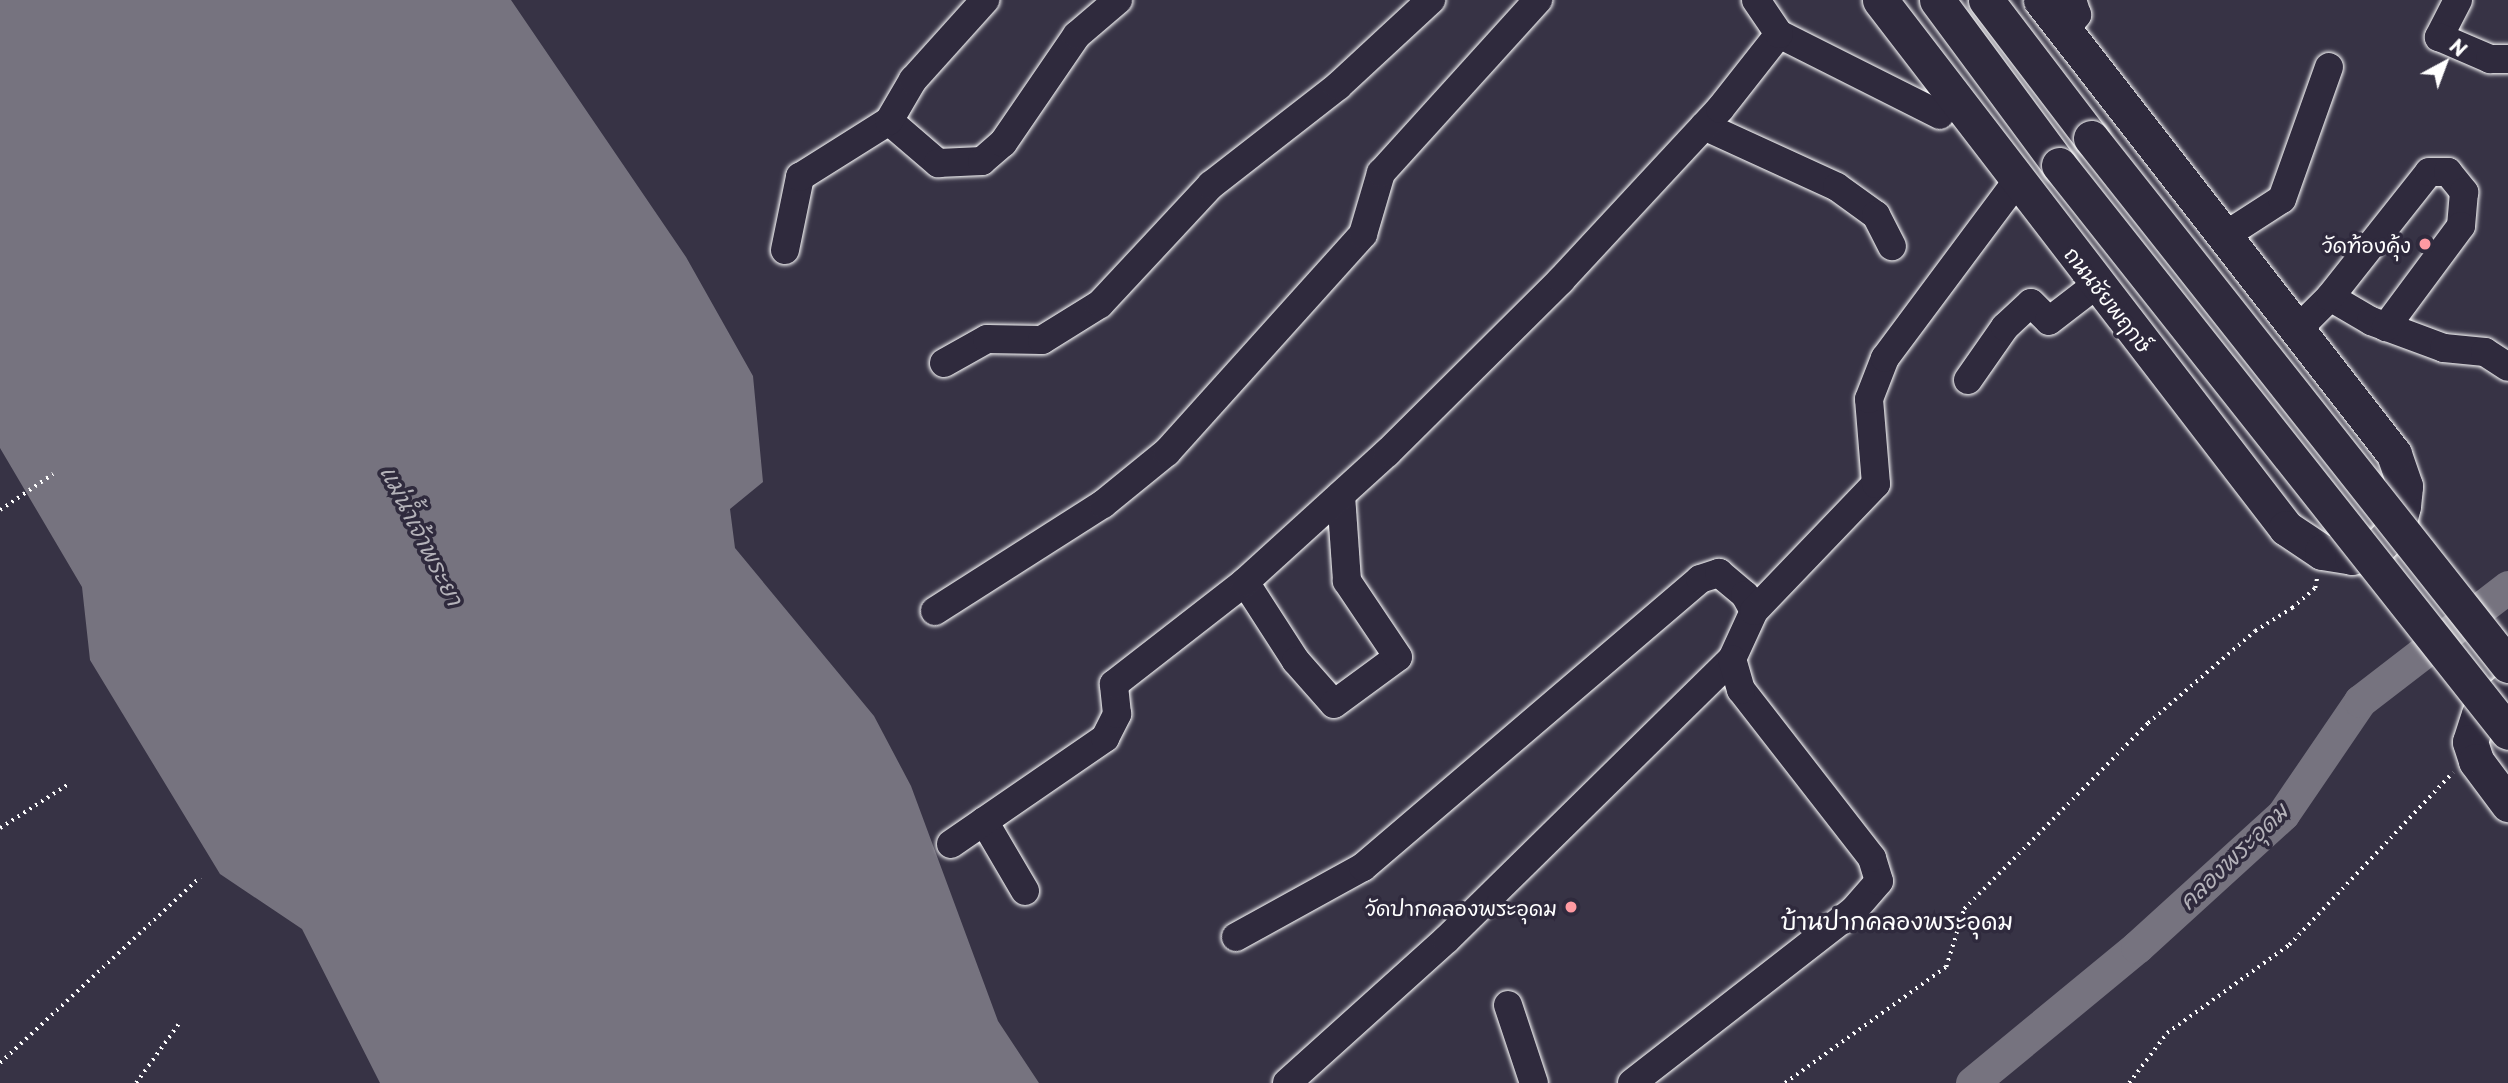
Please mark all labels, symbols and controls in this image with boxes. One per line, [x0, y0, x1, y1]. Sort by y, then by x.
north arrow [2410, 28, 2480, 98]
text: N [2444, 32, 2474, 63]
place label: วัดท้องคุ้ง [2322, 231, 2411, 257]
marker: วัดท้องคุ้ง [2417, 236, 2433, 252]
street label: ถนนชัยพฤกษ์ [2060, 241, 2158, 357]
water label: แม่น้ำเจ้าพระยา [375, 461, 469, 609]
water label: คลองพระอุดม [2173, 797, 2293, 915]
place label: วัดปากคลองพระอุดม [1365, 894, 1557, 920]
marker: วัดปากคลองพระอุดม [1563, 899, 1579, 915]
district label: บ้านปากคลองพระอุดม [1781, 907, 2013, 935]

